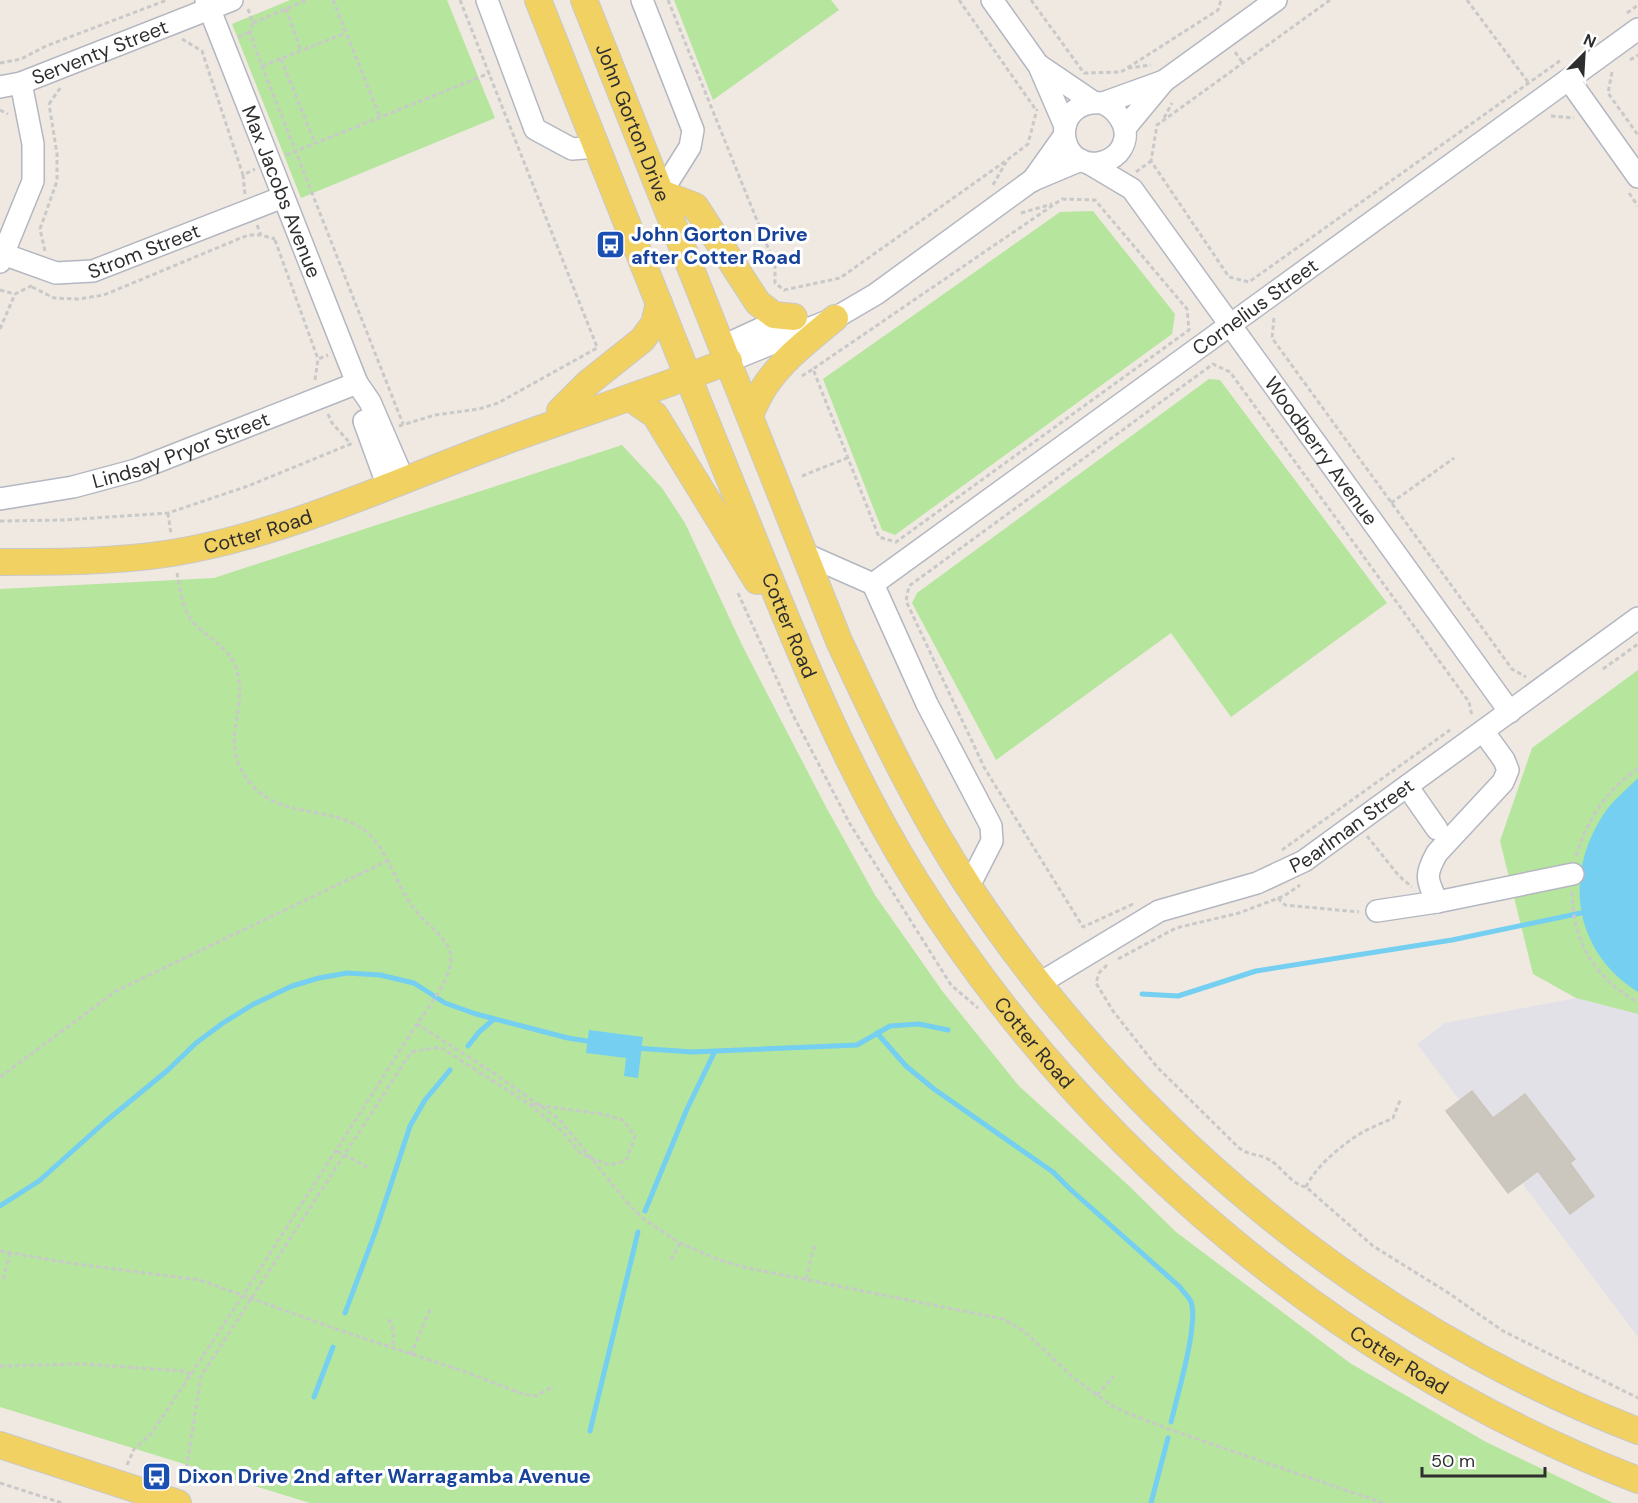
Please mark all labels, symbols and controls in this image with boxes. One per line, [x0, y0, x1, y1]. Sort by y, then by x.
street label: Serventy Street [28, 13, 172, 91]
north arrow [1554, 24, 1614, 84]
text: N [1580, 29, 1599, 53]
street label: John Gorton Drive [590, 40, 676, 206]
street label: Max Jacobs Avenue [236, 102, 327, 282]
street label: Strom Street [84, 218, 204, 285]
place label: John Gorton Drive after Cotter Road [631, 221, 808, 270]
bus stop icon: John Gorton Drive after Cotter Road [594, 229, 626, 261]
street label: Cornelius Street [1187, 252, 1323, 361]
street label: Woodberry Avenue [1259, 371, 1384, 531]
street label: Lindsay Pryor Street [89, 406, 273, 494]
street label: Cotter Road [201, 503, 316, 560]
street label: Cotter Road [756, 569, 823, 682]
street label: Pearlman Street [1285, 772, 1419, 879]
street label: Cotter Road [988, 991, 1080, 1094]
street label: Cotter Road [1345, 1319, 1453, 1400]
scale bar [1422, 1440, 1545, 1478]
text: 50 m [1431, 1449, 1475, 1473]
bus stop icon: Dixon Drive 2nd after Warragamba Avenue [141, 1460, 173, 1492]
place label: Dixon Drive 2nd after Warragamba Avenue [178, 1463, 591, 1489]

